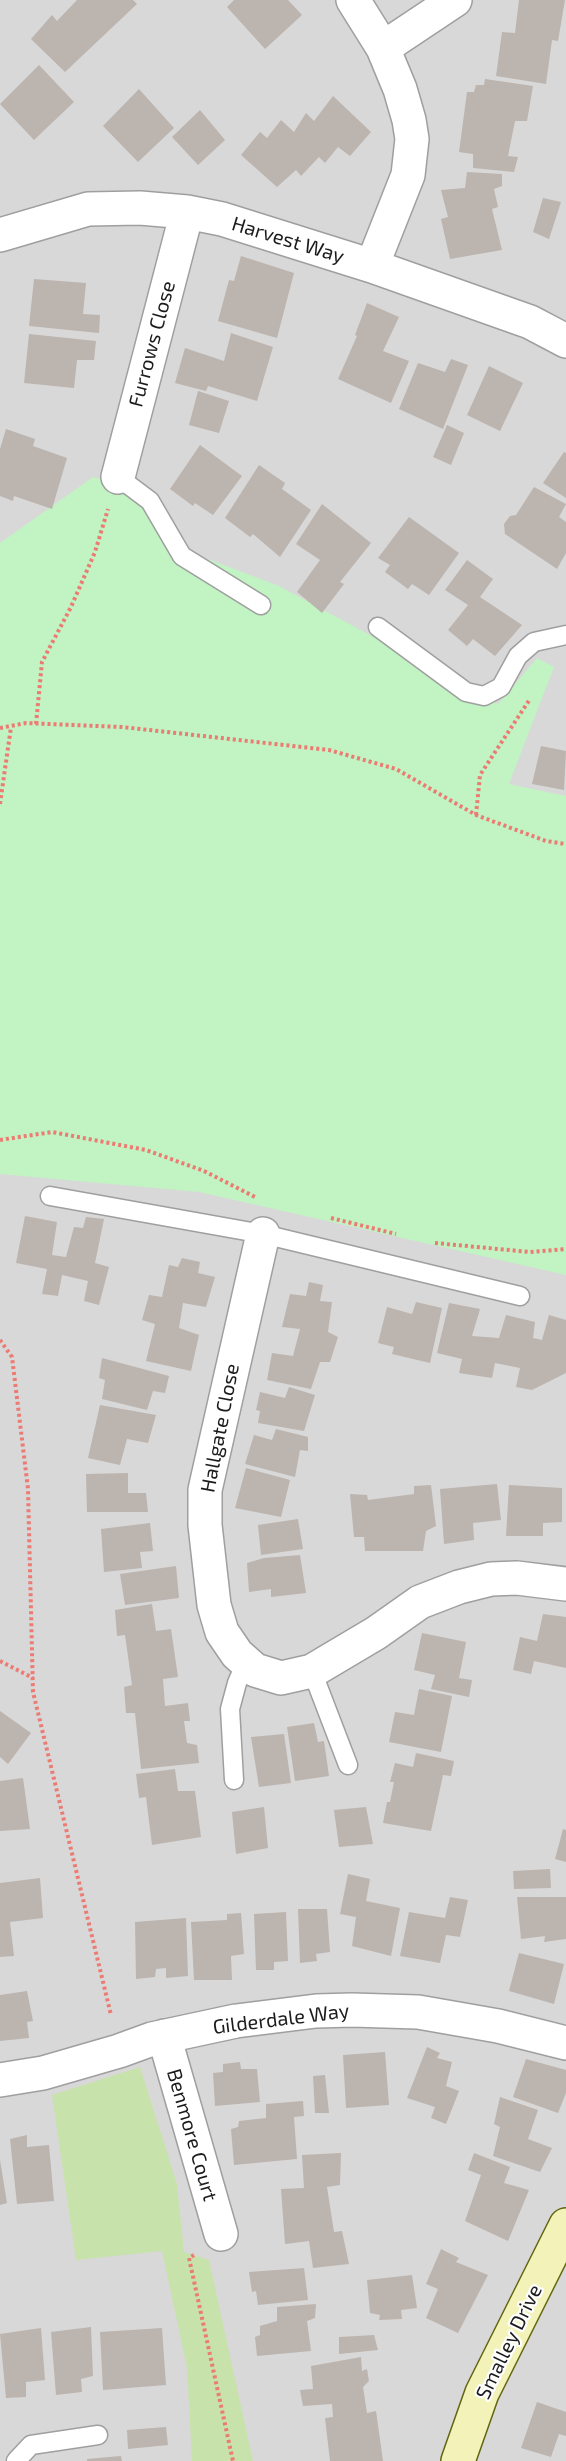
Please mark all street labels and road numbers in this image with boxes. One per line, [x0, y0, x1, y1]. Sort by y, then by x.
street label: Harvest Way [229, 212, 347, 268]
street label: Furrows Close [124, 278, 180, 410]
street label: Hallgate Close [196, 1362, 244, 1494]
street label: Gilderdale Way [211, 1999, 351, 2039]
street label: Benmore Court [162, 2066, 222, 2204]
street label: Smalley Drive [471, 2281, 547, 2403]

